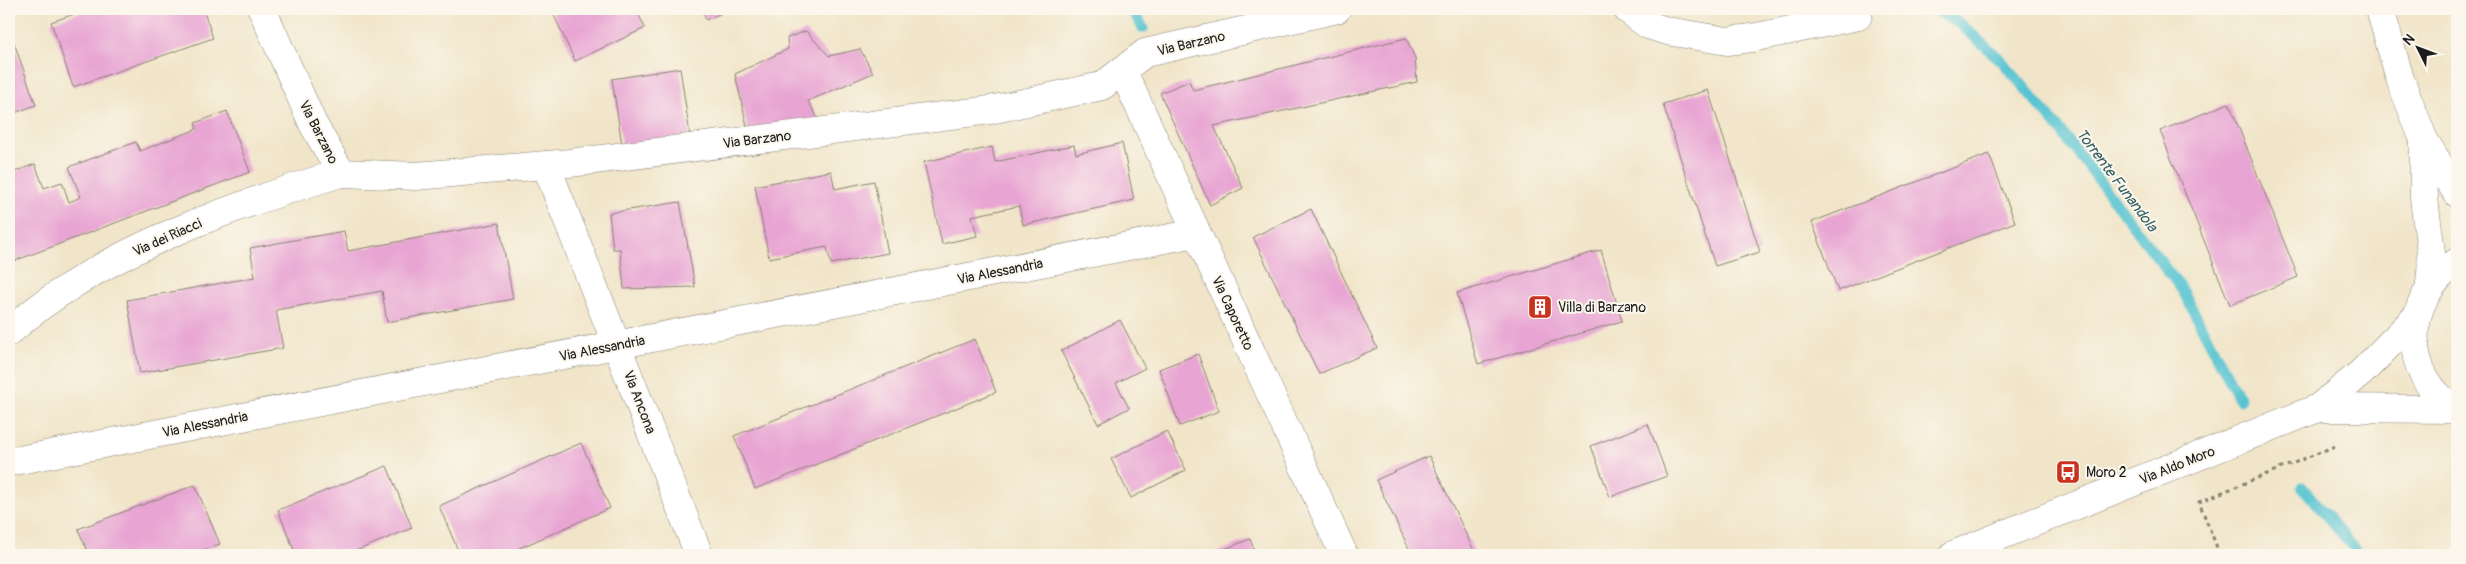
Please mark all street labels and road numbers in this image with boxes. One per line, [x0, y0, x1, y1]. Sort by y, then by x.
street label: Via Barzano [1156, 27, 1227, 60]
street label: Via Barzano [295, 98, 342, 167]
street label: Via Barzano [722, 127, 793, 152]
street label: Via dei Riacci [130, 215, 205, 260]
street label: Via Alessandria [956, 255, 1044, 288]
street label: Via Caporetto [1208, 273, 1257, 354]
street label: Via Alessandria [558, 332, 646, 365]
street label: Via Ancona [620, 368, 659, 436]
street label: Via Alessandria [161, 408, 249, 441]
street label: Via Aldo Moro [2137, 442, 2218, 488]

